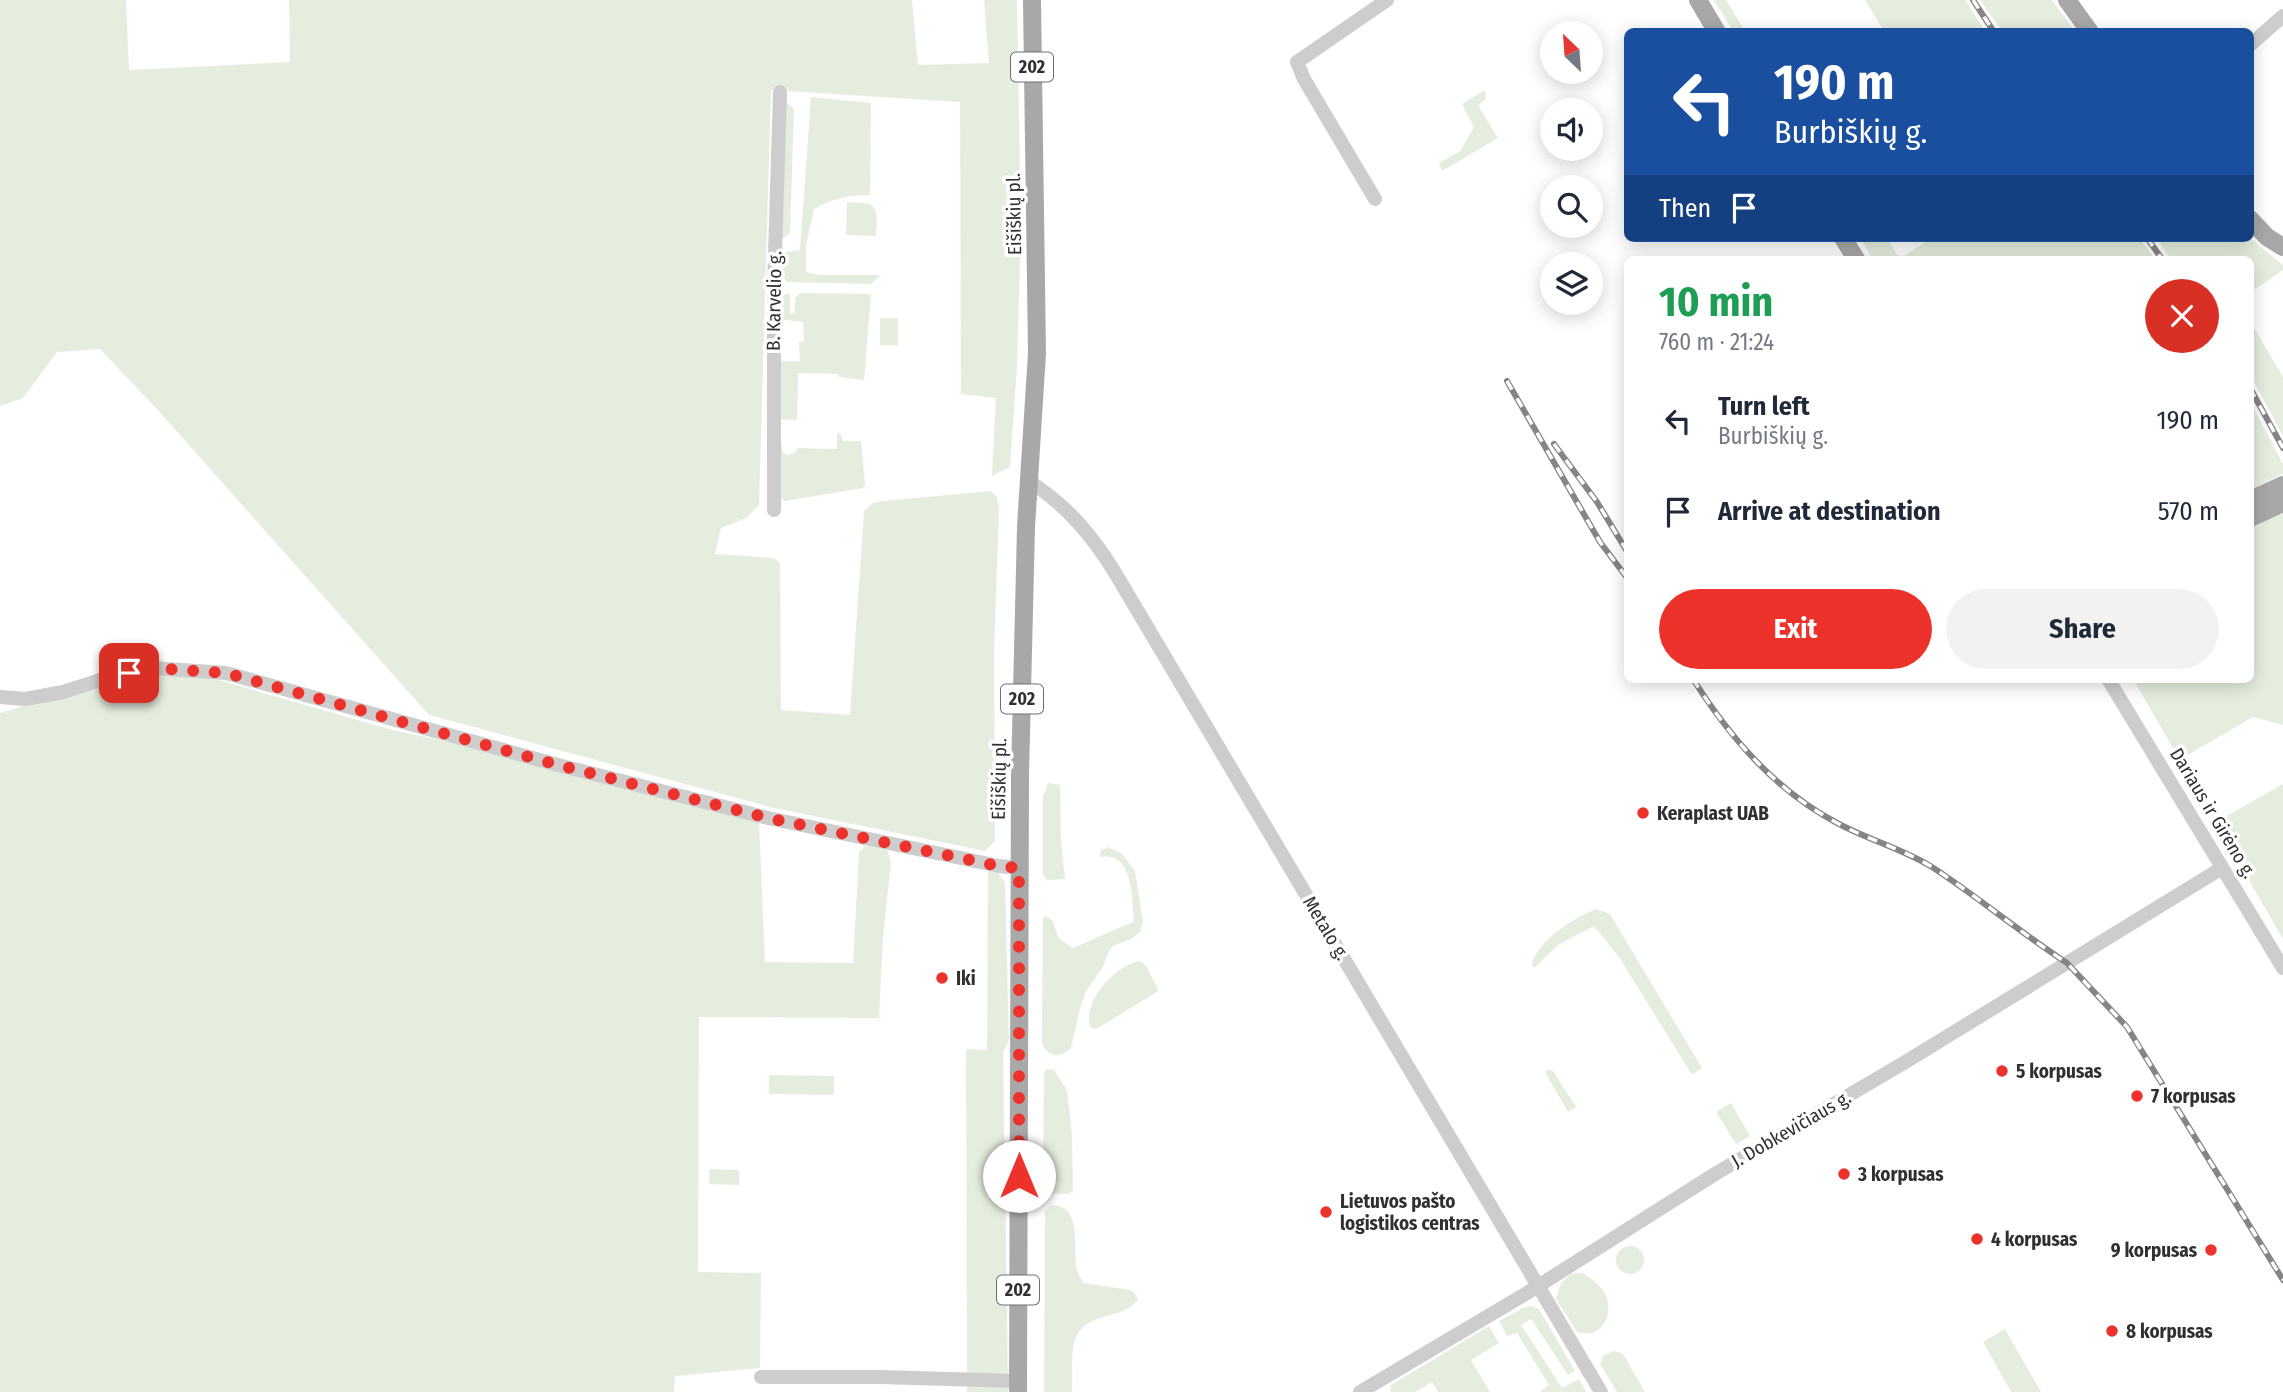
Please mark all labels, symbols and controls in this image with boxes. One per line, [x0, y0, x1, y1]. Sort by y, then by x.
north arrow [1540, 21, 1603, 84]
map controls [1540, 21, 1603, 315]
road number: 202 [1011, 52, 1053, 82]
text: 190 m [1774, 53, 1894, 112]
icon: left [1659, 56, 1750, 147]
button: sound [1540, 98, 1603, 161]
text: Burbiškių g. [1774, 113, 1927, 151]
street label: Eišiškių pl. [1002, 173, 1026, 255]
button: search [1540, 175, 1603, 238]
icon: arrive [1725, 189, 1763, 227]
text: Then [1659, 193, 1711, 224]
street label: B. Karvelio g. [762, 251, 786, 351]
button: layers [1540, 252, 1603, 315]
text: 10 min [1659, 277, 1773, 327]
button: close [2145, 279, 2219, 353]
text: 760 m · 21:24 [1659, 328, 1774, 356]
text: Turn left [1718, 391, 1810, 422]
icon: left [1659, 402, 1697, 440]
text: 190 m [2157, 405, 2219, 436]
text: Burbiškių g. [1718, 422, 1828, 450]
icon: arrive [1659, 493, 1697, 531]
text: Arrive at destination [1718, 496, 1941, 527]
text: 570 m [2158, 496, 2219, 527]
button: Exit [1659, 589, 1932, 669]
button: Share [1946, 589, 2219, 669]
pin [99, 643, 159, 703]
icon: arrive [110, 654, 148, 692]
road number: 202 [1001, 684, 1043, 714]
street label: Eišiškių pl. [987, 738, 1011, 820]
street label: Dariaus ir Girėno g. [2165, 744, 2261, 882]
place label: Keraplast UAB [1657, 802, 1769, 825]
marker: Keraplast UAB [1635, 805, 1651, 821]
street label: Metalo g. [1298, 892, 1354, 964]
place label: Iki [956, 967, 976, 990]
marker: Iki [934, 970, 950, 986]
place label: 5 korpusas [2016, 1060, 2103, 1083]
marker: 5 korpusas [1994, 1063, 2010, 1079]
place label: 7 korpusas [2151, 1085, 2236, 1108]
street label: J. Dobkevičiaus g. [1727, 1086, 1855, 1172]
marker: 7 korpusas [2129, 1088, 2145, 1104]
position arrow [982, 1139, 1056, 1213]
place label: 3 korpusas [1857, 1163, 1944, 1186]
marker: 3 korpusas [1836, 1166, 1852, 1182]
place label: Lietuvos pašto logistikos centras [1340, 1190, 1480, 1235]
marker: Lietuvos pašto logistikos centras [1318, 1204, 1334, 1220]
place label: 4 korpusas [1991, 1228, 2078, 1251]
marker: 4 korpusas [1969, 1231, 1985, 1247]
place label: 9 korpusas [2111, 1239, 2198, 1262]
marker: 9 korpusas [2203, 1242, 2219, 1258]
road number: 202 [997, 1275, 1039, 1304]
place label: 8 korpusas [2126, 1320, 2213, 1343]
marker: 8 korpusas [2104, 1323, 2120, 1339]

